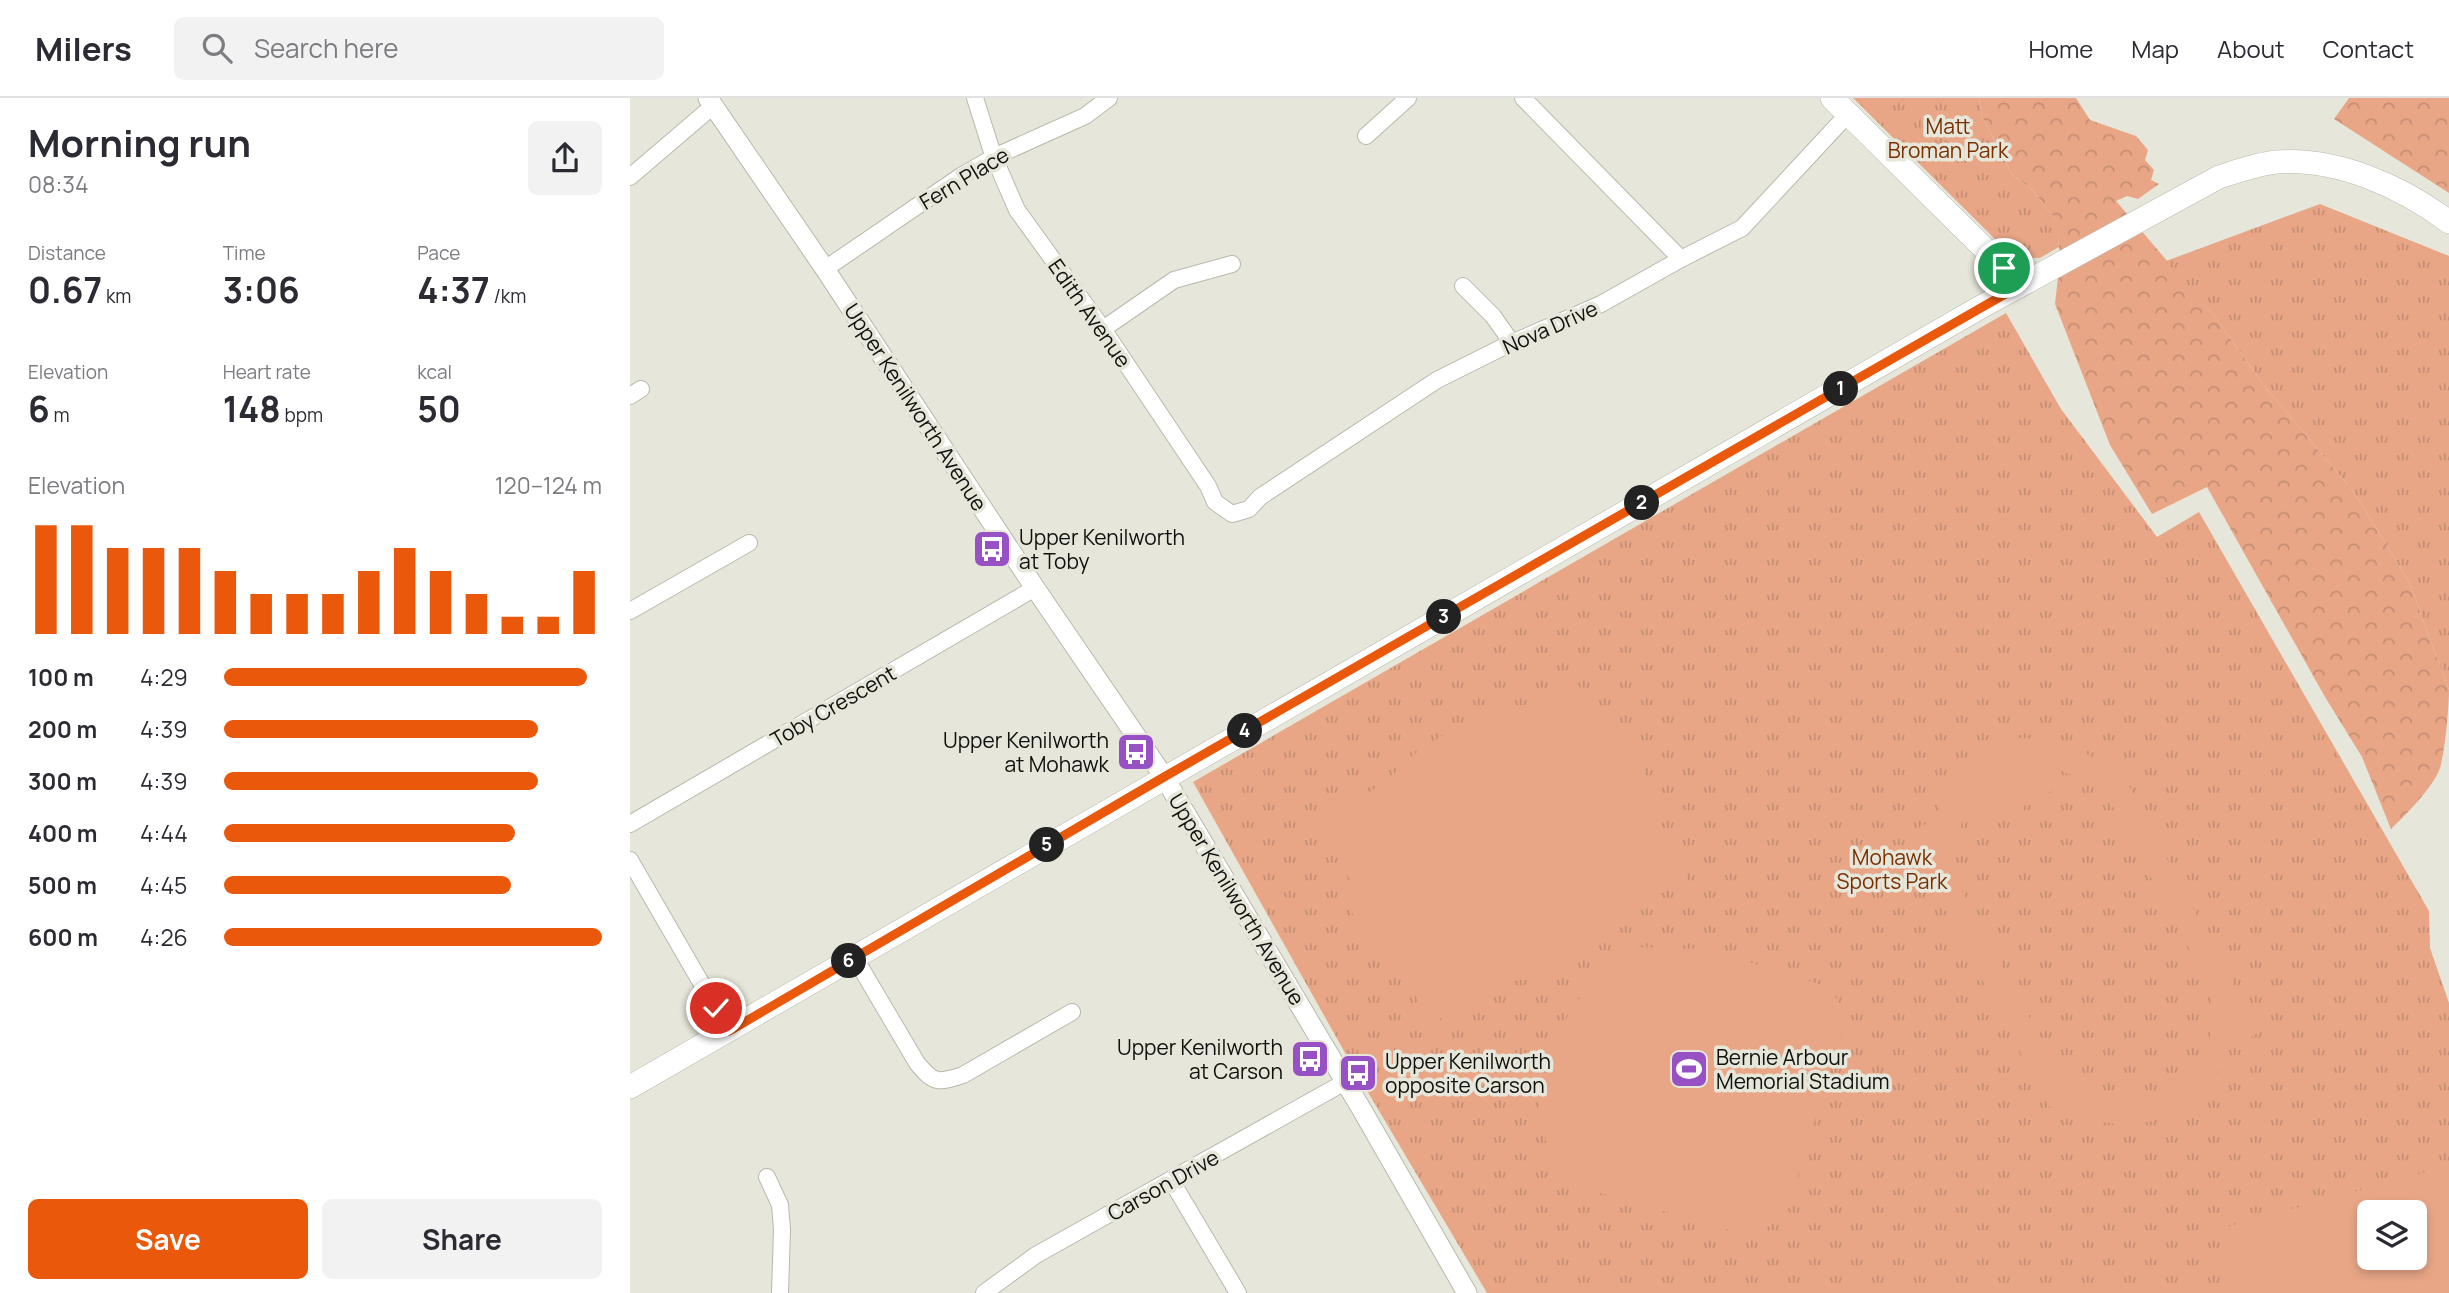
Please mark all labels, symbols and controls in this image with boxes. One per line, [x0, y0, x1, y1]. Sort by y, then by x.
search box [174, 17, 664, 80]
text: Milers [35, 26, 132, 71]
icon: search [198, 29, 236, 67]
text: Search here [254, 30, 399, 66]
text: Home [2028, 32, 2093, 65]
text: Map [2131, 32, 2179, 65]
text: About [2217, 32, 2285, 65]
text: Contact [2323, 32, 2414, 65]
park label: Matt Broman Park [1888, 112, 2009, 164]
text: Morning run [28, 116, 251, 168]
button: share [528, 121, 602, 195]
street label: Fern Place [914, 140, 1014, 216]
text: 08:34 [28, 168, 89, 200]
pin [1974, 238, 2034, 298]
text: Distance [28, 240, 106, 266]
text: Time [223, 240, 266, 266]
text: Pace [417, 240, 460, 266]
icon: arrive [1985, 249, 2023, 287]
street label: Edith Avenue [1042, 253, 1138, 373]
text: 0.67 [28, 266, 102, 314]
text: 3:06 [223, 266, 300, 314]
text: 4:37 [417, 266, 490, 314]
text: km [102, 283, 131, 309]
text: /km [490, 283, 526, 309]
street label: Nova Drive [1498, 294, 1602, 360]
street label: Upper Kenilworth Avenue [838, 298, 994, 516]
text: Elevation [28, 359, 108, 385]
text: Heart rate [223, 359, 311, 385]
text: kcal [417, 359, 452, 385]
pin: 1 [1824, 372, 1858, 406]
text: 1 [1836, 375, 1845, 401]
text: 6 [28, 385, 50, 433]
text: 148 [223, 385, 281, 433]
text: 50 [417, 385, 461, 433]
text: m [50, 402, 70, 428]
text: bpm [281, 402, 323, 428]
text: Elevation [28, 469, 125, 501]
text: 120–124 m [495, 469, 602, 501]
pin: 2 [1625, 486, 1660, 520]
text: 2 [1636, 489, 1647, 515]
place label: Upper Kenilworth at Toby [1019, 523, 1185, 575]
bus stop icon: Upper Kenilworth at Toby [971, 528, 1013, 570]
pin: 3 [1426, 600, 1462, 634]
text: 3 [1438, 603, 1449, 629]
street label: Toby Crescent [765, 659, 901, 753]
text: 100 m [28, 661, 94, 693]
text: 4:29 [140, 661, 188, 693]
text: 200 m [28, 713, 97, 745]
text: 4:39 [140, 713, 187, 745]
pin: 4 [1228, 714, 1262, 748]
text: 4 [1239, 717, 1250, 743]
place label: Upper Kenilworth at Mohawk [943, 726, 1110, 778]
bus stop icon: Upper Kenilworth at Mohawk [1115, 731, 1157, 773]
text: 300 m [28, 765, 97, 797]
text: 4:39 [140, 765, 187, 797]
street label: Upper Kenilworth Avenue [1163, 788, 1311, 1010]
text: 400 m [28, 817, 98, 849]
text: 4:44 [140, 817, 188, 849]
pin: 5 [1030, 828, 1064, 862]
text: 5 [1041, 831, 1052, 857]
park label: Mohawk Sports Park [1837, 843, 1948, 895]
text: 500 m [28, 869, 97, 901]
text: 4:45 [140, 869, 187, 901]
text: 600 m [28, 921, 98, 953]
text: 4:26 [140, 921, 188, 953]
pin: 6 [832, 944, 866, 978]
text: 6 [843, 947, 854, 973]
pin [686, 978, 746, 1038]
icon: check [697, 989, 735, 1027]
place label: Upper Kenilworth at Carson [1117, 1033, 1283, 1085]
bus stop icon: Upper Kenilworth at Carson [1289, 1038, 1331, 1080]
place label: Bernie Arbour Memorial Stadium [1716, 1043, 1890, 1095]
place label: Upper Kenilworth opposite Carson [1385, 1047, 1551, 1099]
sports icon: Bernie Arbour Memorial Stadium [1668, 1048, 1710, 1090]
bus stop icon: Upper Kenilworth opposite Carson [1337, 1052, 1379, 1094]
street label: Carson Drive [1102, 1143, 1224, 1227]
button: Save [28, 1199, 308, 1279]
button: Share [322, 1199, 602, 1279]
map controls [2357, 1200, 2427, 1270]
button: layers [2357, 1200, 2427, 1270]

